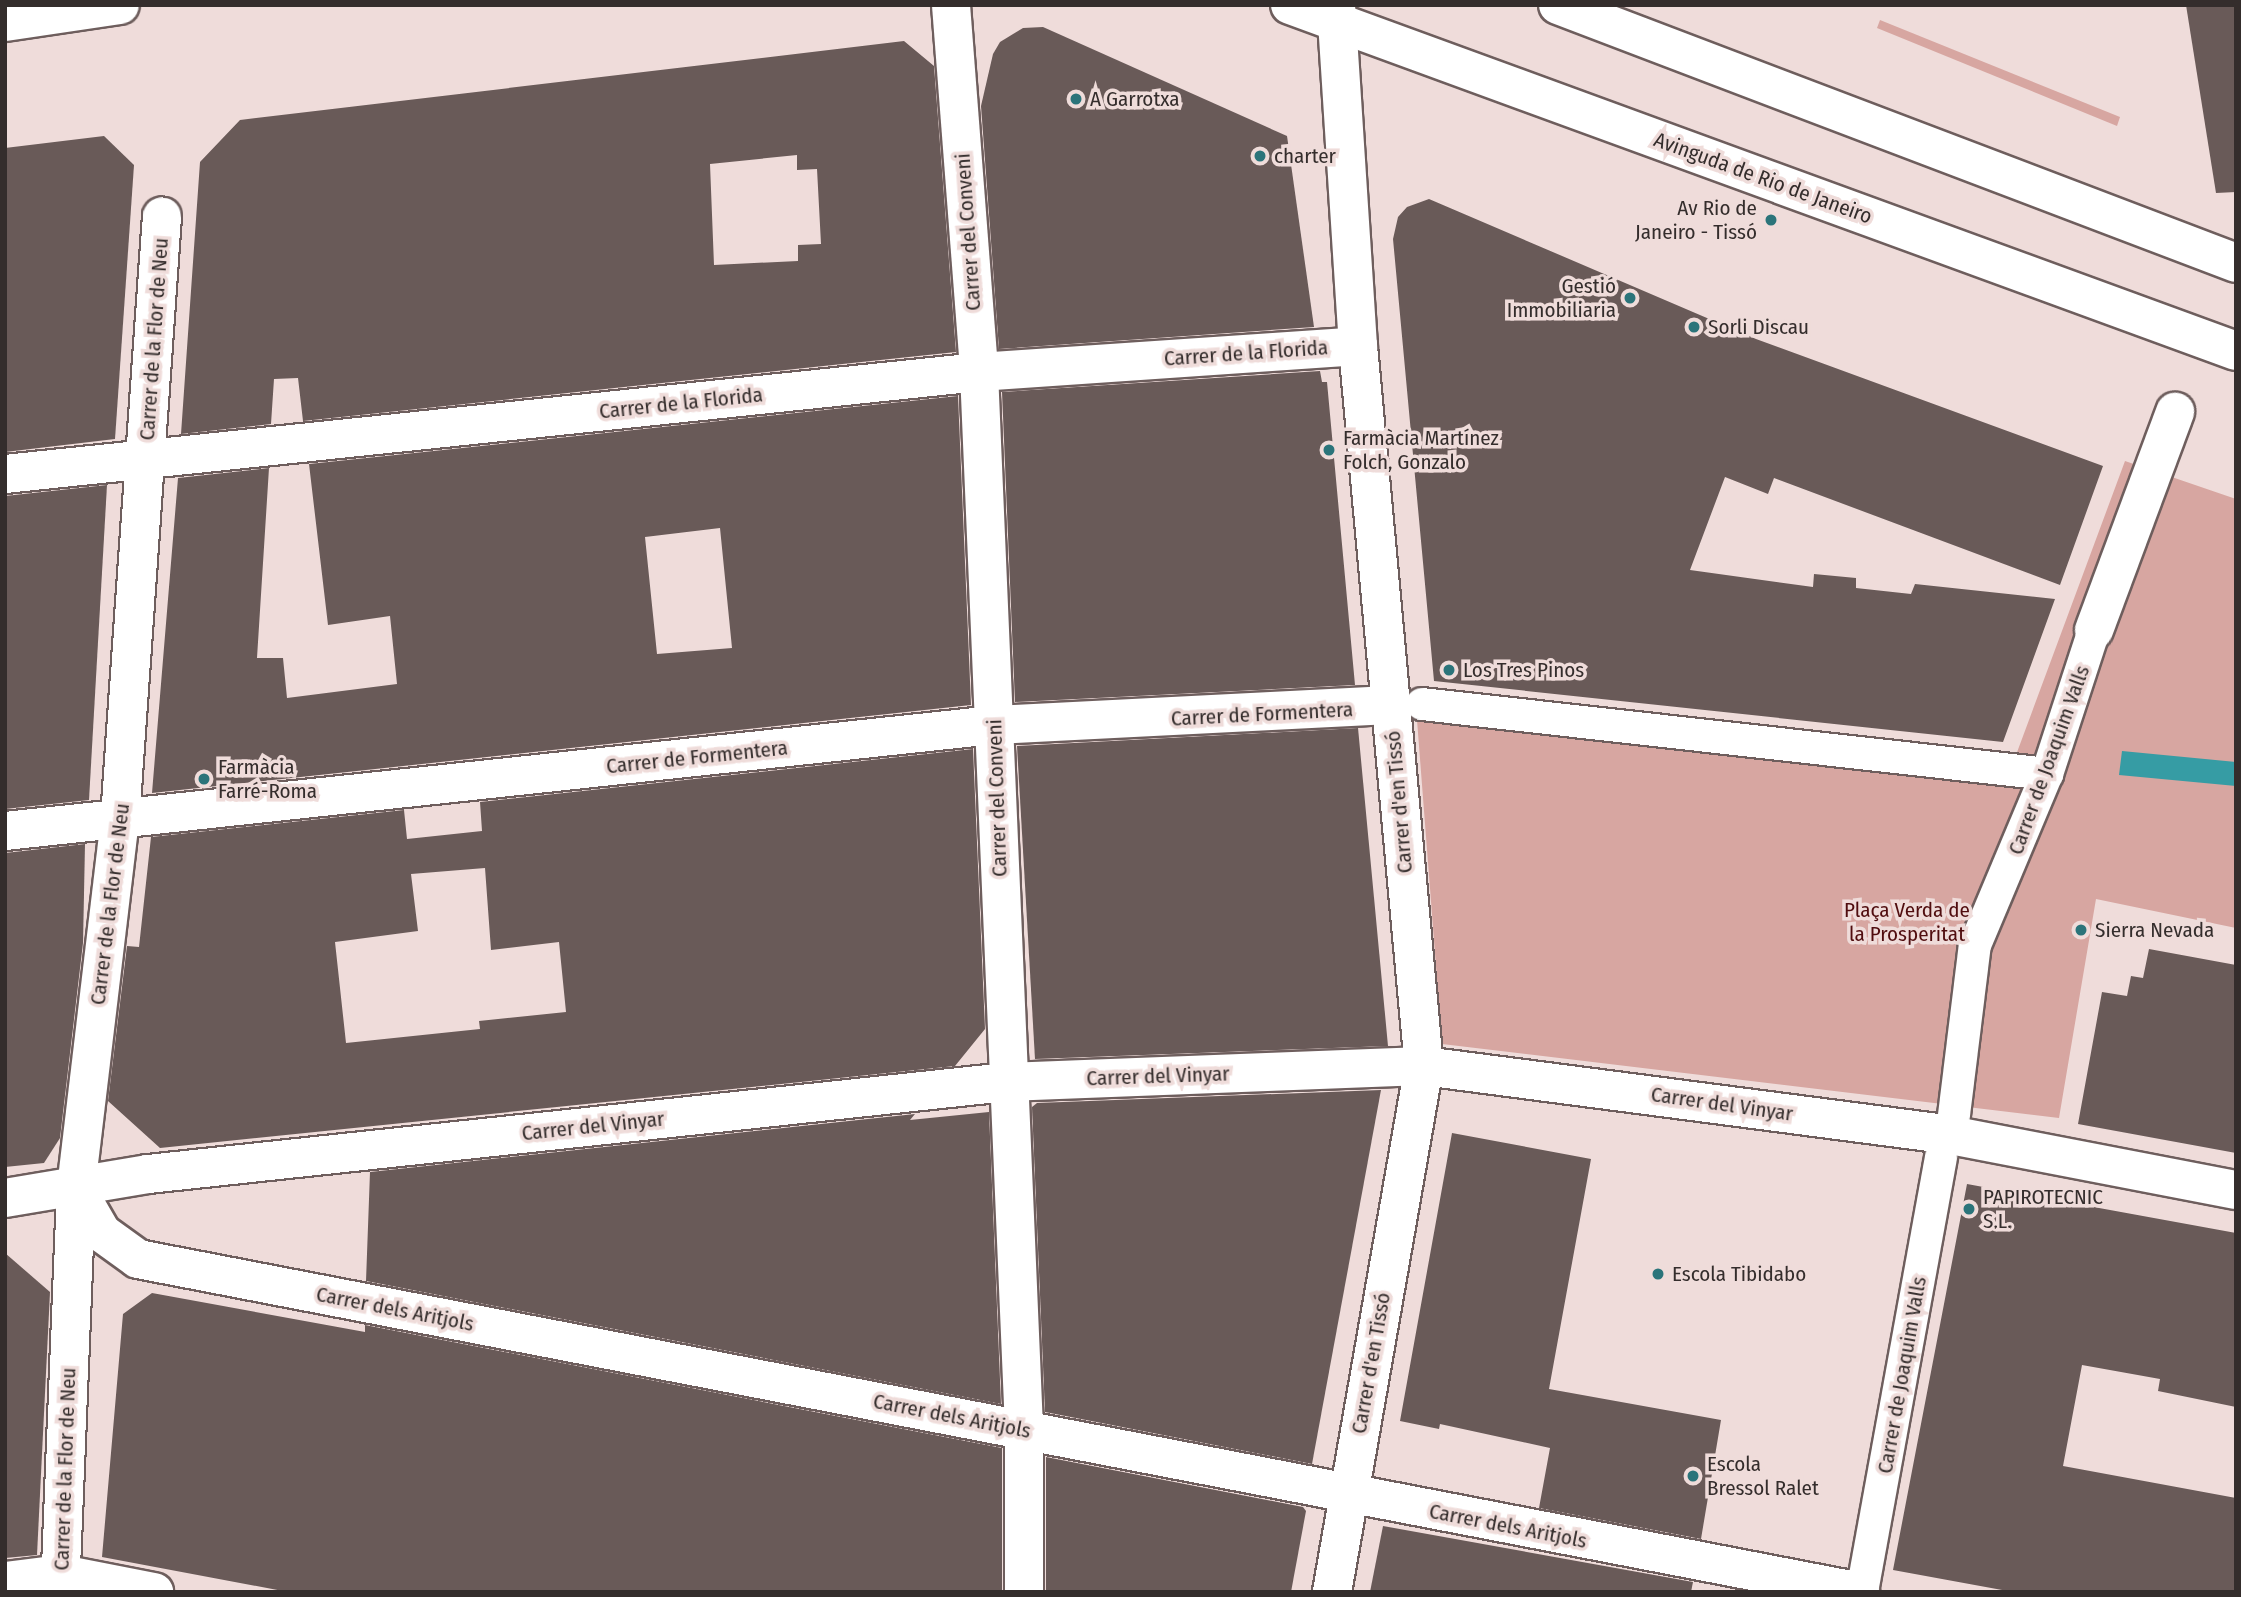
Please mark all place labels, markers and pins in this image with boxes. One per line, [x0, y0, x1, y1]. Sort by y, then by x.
place label: A Garrotxa [1090, 86, 1179, 112]
marker: A Garrotxa [1068, 91, 1084, 107]
place label: charter [1274, 143, 1336, 169]
marker: charter [1252, 148, 1268, 164]
place label: Av Rio de Janeiro - Tissó [1635, 195, 1757, 245]
marker: Av Rio de Janeiro - Tissó [1763, 212, 1779, 228]
place label: Gestió Immobiliaria [1507, 273, 1616, 323]
marker: Gestió Immobiliaria [1622, 290, 1638, 306]
place label: Sorli Discau [1708, 314, 1809, 340]
marker: Sorli Discau [1686, 319, 1702, 335]
place label: Farmàcia Martínez Folch, Gonzalo [1343, 425, 1499, 475]
marker: Farmàcia Martínez Folch, Gonzalo [1321, 442, 1337, 458]
place label: Los Tres Pinos [1463, 657, 1584, 683]
marker: Los Tres Pinos [1441, 662, 1457, 678]
place label: Farmàcia Farré-Roma [218, 754, 317, 804]
marker: Farmàcia Farré-Roma [196, 771, 212, 787]
place label: Sierra Nevada [2095, 917, 2214, 943]
marker: Sierra Nevada [2073, 922, 2089, 938]
place label: PAPIROTECNIC S.L. [1983, 1184, 2103, 1234]
marker: PAPIROTECNIC S.L. [1961, 1201, 1977, 1217]
place label: Escola Tibidabo [1672, 1261, 1806, 1287]
marker: Escola Tibidabo [1650, 1266, 1666, 1282]
place label: Escola Bressol Ralet [1707, 1451, 1819, 1501]
marker: Escola Bressol Ralet [1685, 1468, 1701, 1484]

